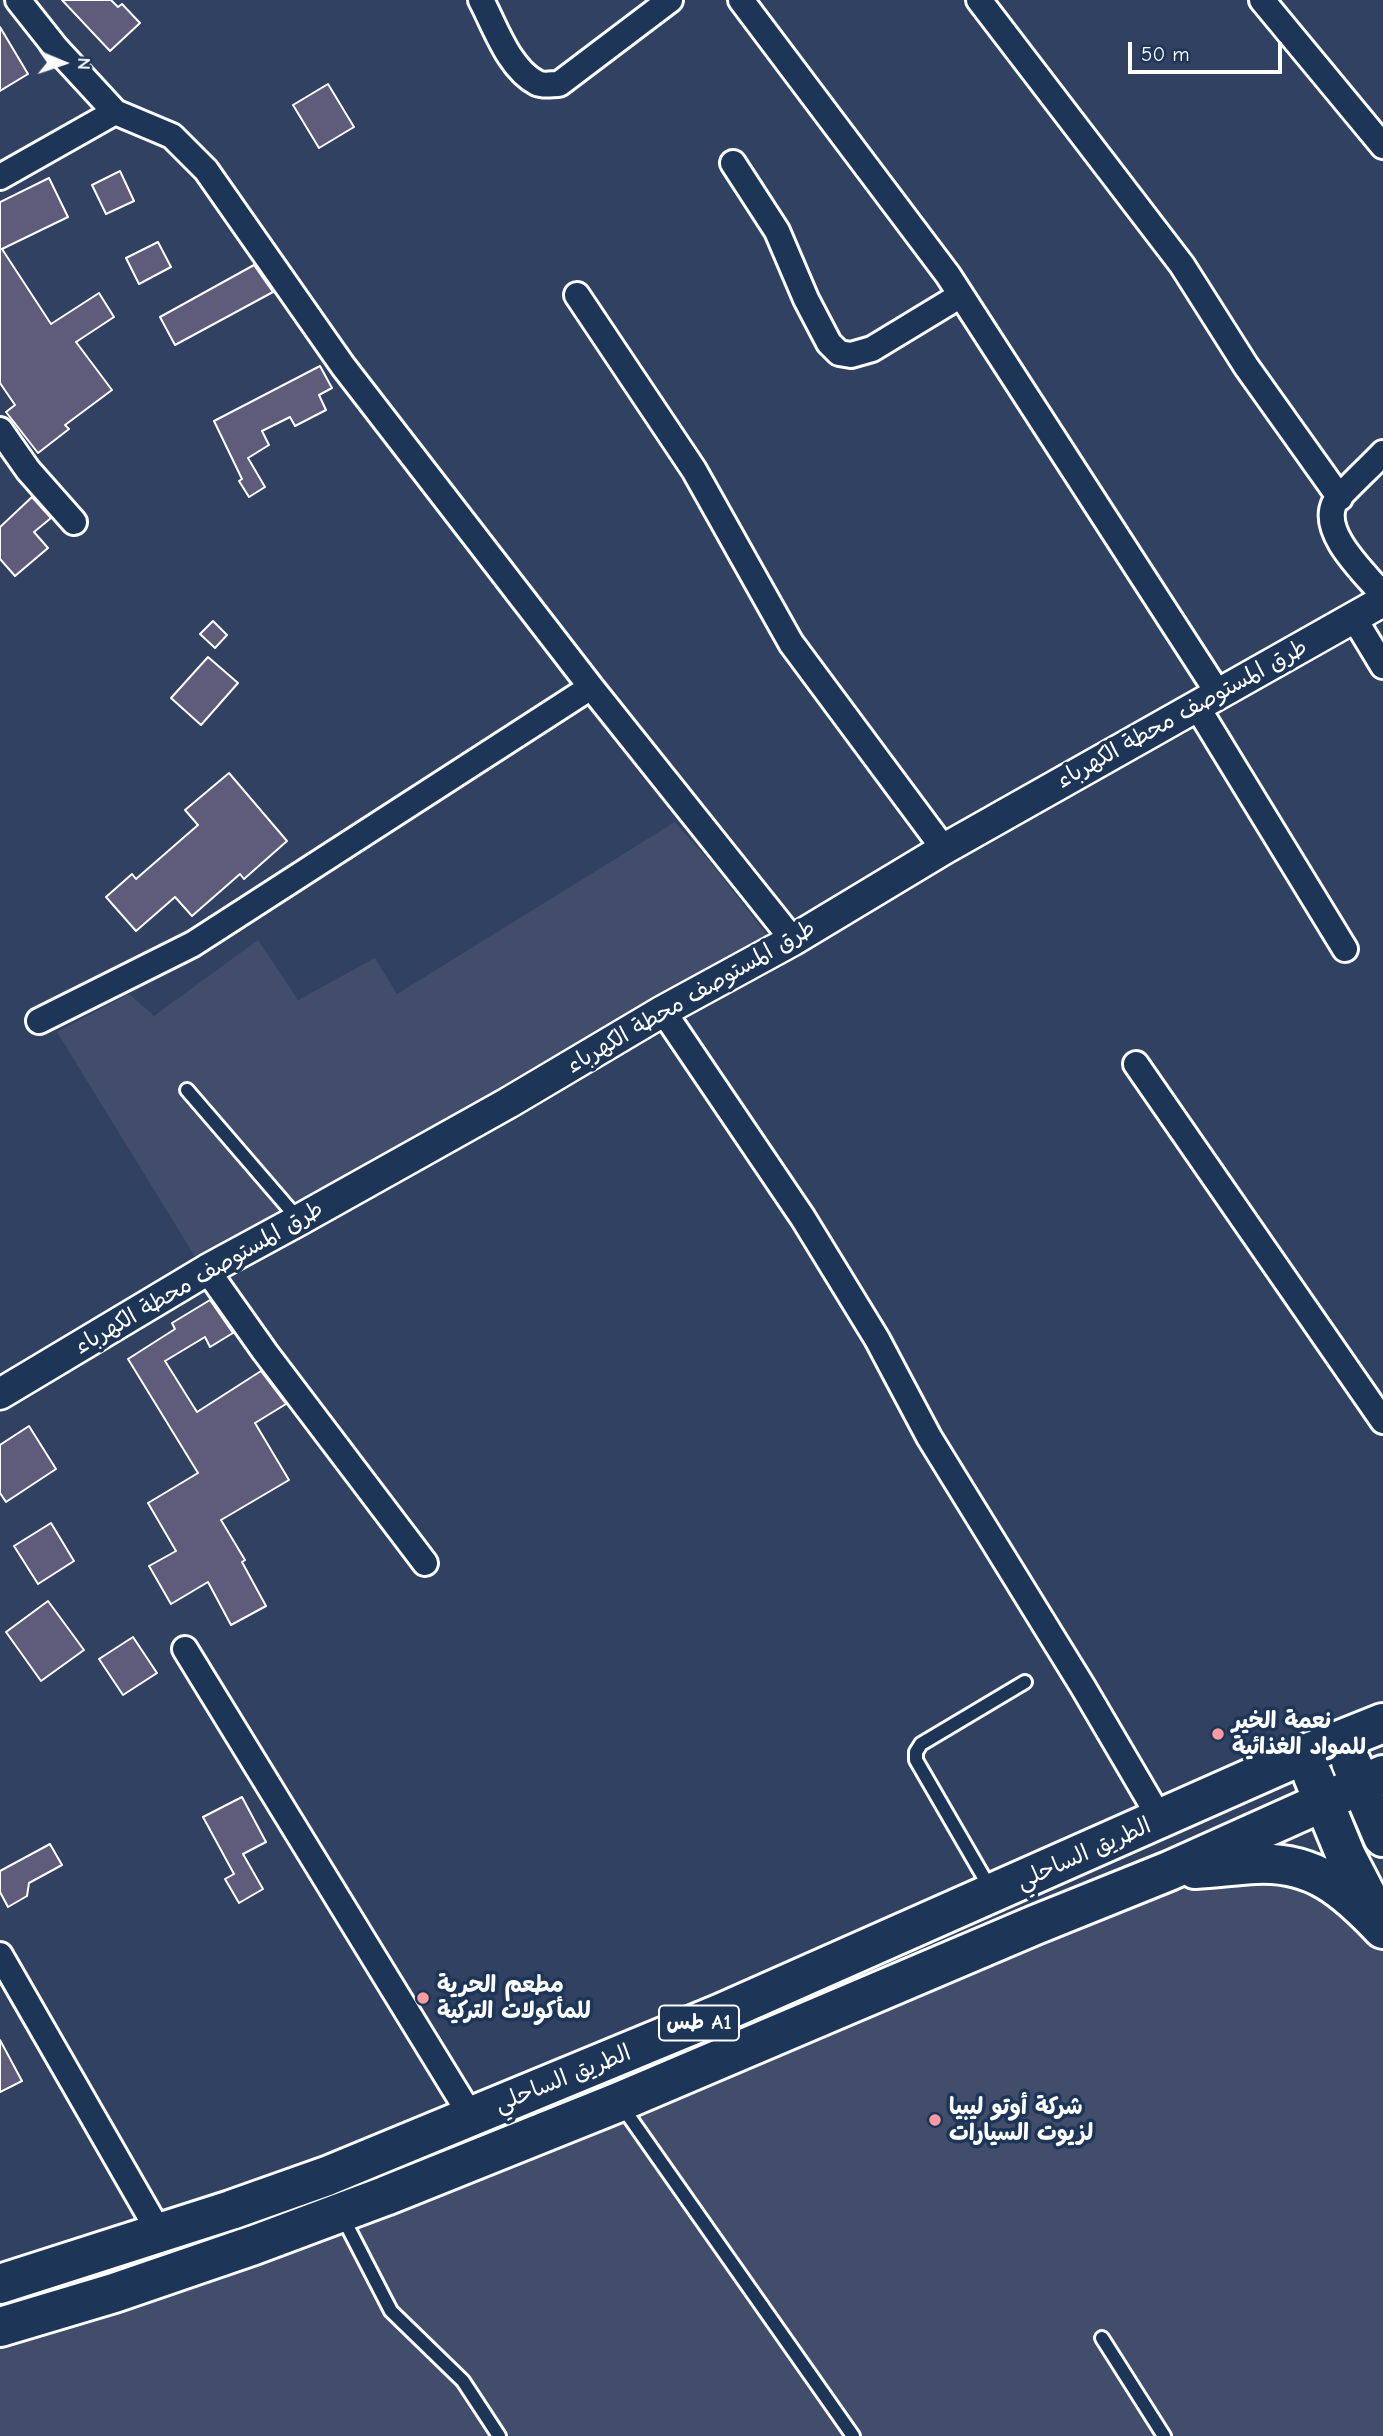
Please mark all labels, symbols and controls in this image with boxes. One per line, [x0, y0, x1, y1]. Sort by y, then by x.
north arrow [28, 28, 98, 98]
scale bar [1131, 28, 1285, 72]
text: 50 m [1141, 42, 1190, 66]
text: N [73, 57, 95, 70]
street label: طرق المستوصف محطة الكهرباء [1052, 633, 1312, 795]
street label: طرق المستوصف محطة الكهرباء [562, 914, 820, 1080]
street label: طرق المستوصف محطة الكهرباء [70, 1195, 328, 1361]
place label: نعمة الخير للمواد الغذائية [1232, 1707, 1366, 1761]
marker: نعمة الخير للمواد الغذائية [1210, 1726, 1226, 1742]
street label: الطريق الساحلي [1013, 1812, 1155, 1896]
place label: مطعم الحرية للمأكولات التركية [437, 1971, 591, 2025]
marker: مطعم الحرية للمأكولات التركية [415, 1990, 431, 2006]
road number: طس A1 [659, 2006, 739, 2040]
street label: الطريق الساحلي [491, 2039, 635, 2119]
place label: شركة أوتو ليبيا لزيوت السيارات [949, 2093, 1093, 2147]
marker: شركة أوتو ليبيا لزيوت السيارات [927, 2112, 943, 2128]

